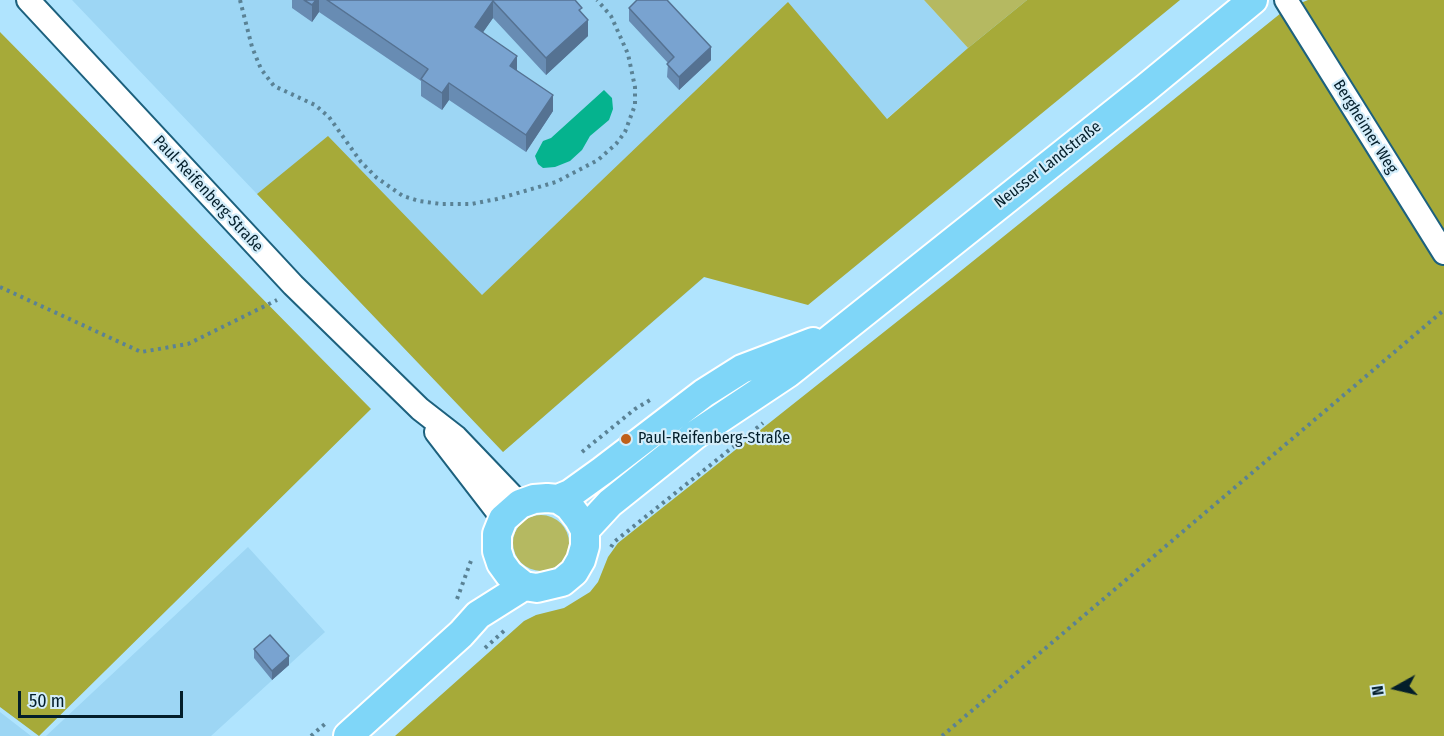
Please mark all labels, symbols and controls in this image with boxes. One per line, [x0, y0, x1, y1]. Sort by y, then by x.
street label: Bergheimer Weg [1329, 77, 1401, 177]
street label: Neusser Landstraße [991, 117, 1105, 213]
street label: Paul-Reifenberg-Straße [149, 132, 267, 256]
place label: Paul-Reifenberg-Straße [638, 429, 790, 449]
marker: Paul-Reifenberg-Straße [619, 432, 633, 446]
north arrow [1366, 658, 1426, 718]
scale bar [21, 679, 186, 717]
text: N [1368, 685, 1388, 697]
text: 50 m [29, 690, 65, 712]

